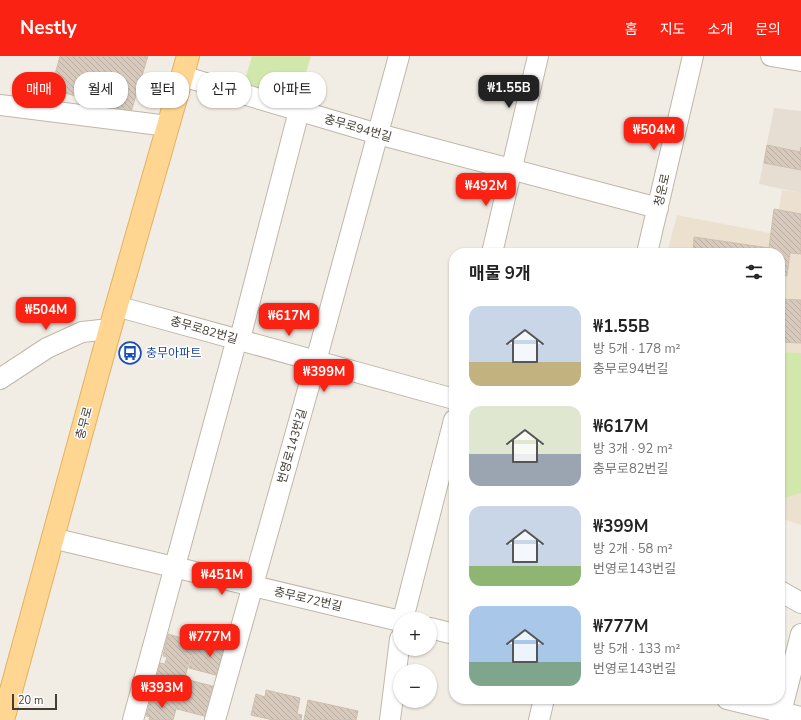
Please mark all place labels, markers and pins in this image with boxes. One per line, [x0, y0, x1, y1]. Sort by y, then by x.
pin: ₩1.55B [476, 75, 542, 109]
pin: ₩504M [626, 117, 682, 151]
pin: ₩492M [458, 173, 514, 207]
pin: ₩504M [18, 297, 74, 331]
pin: ₩617M [261, 303, 317, 337]
bus stop icon: 충무아파트 [117, 340, 143, 366]
place label: 충무아파트 [146, 345, 201, 361]
pin: ₩399M [296, 359, 352, 393]
pin: ₩451M [194, 562, 250, 596]
pin: ₩777M [182, 624, 238, 658]
pin: ₩393M [134, 675, 190, 709]

